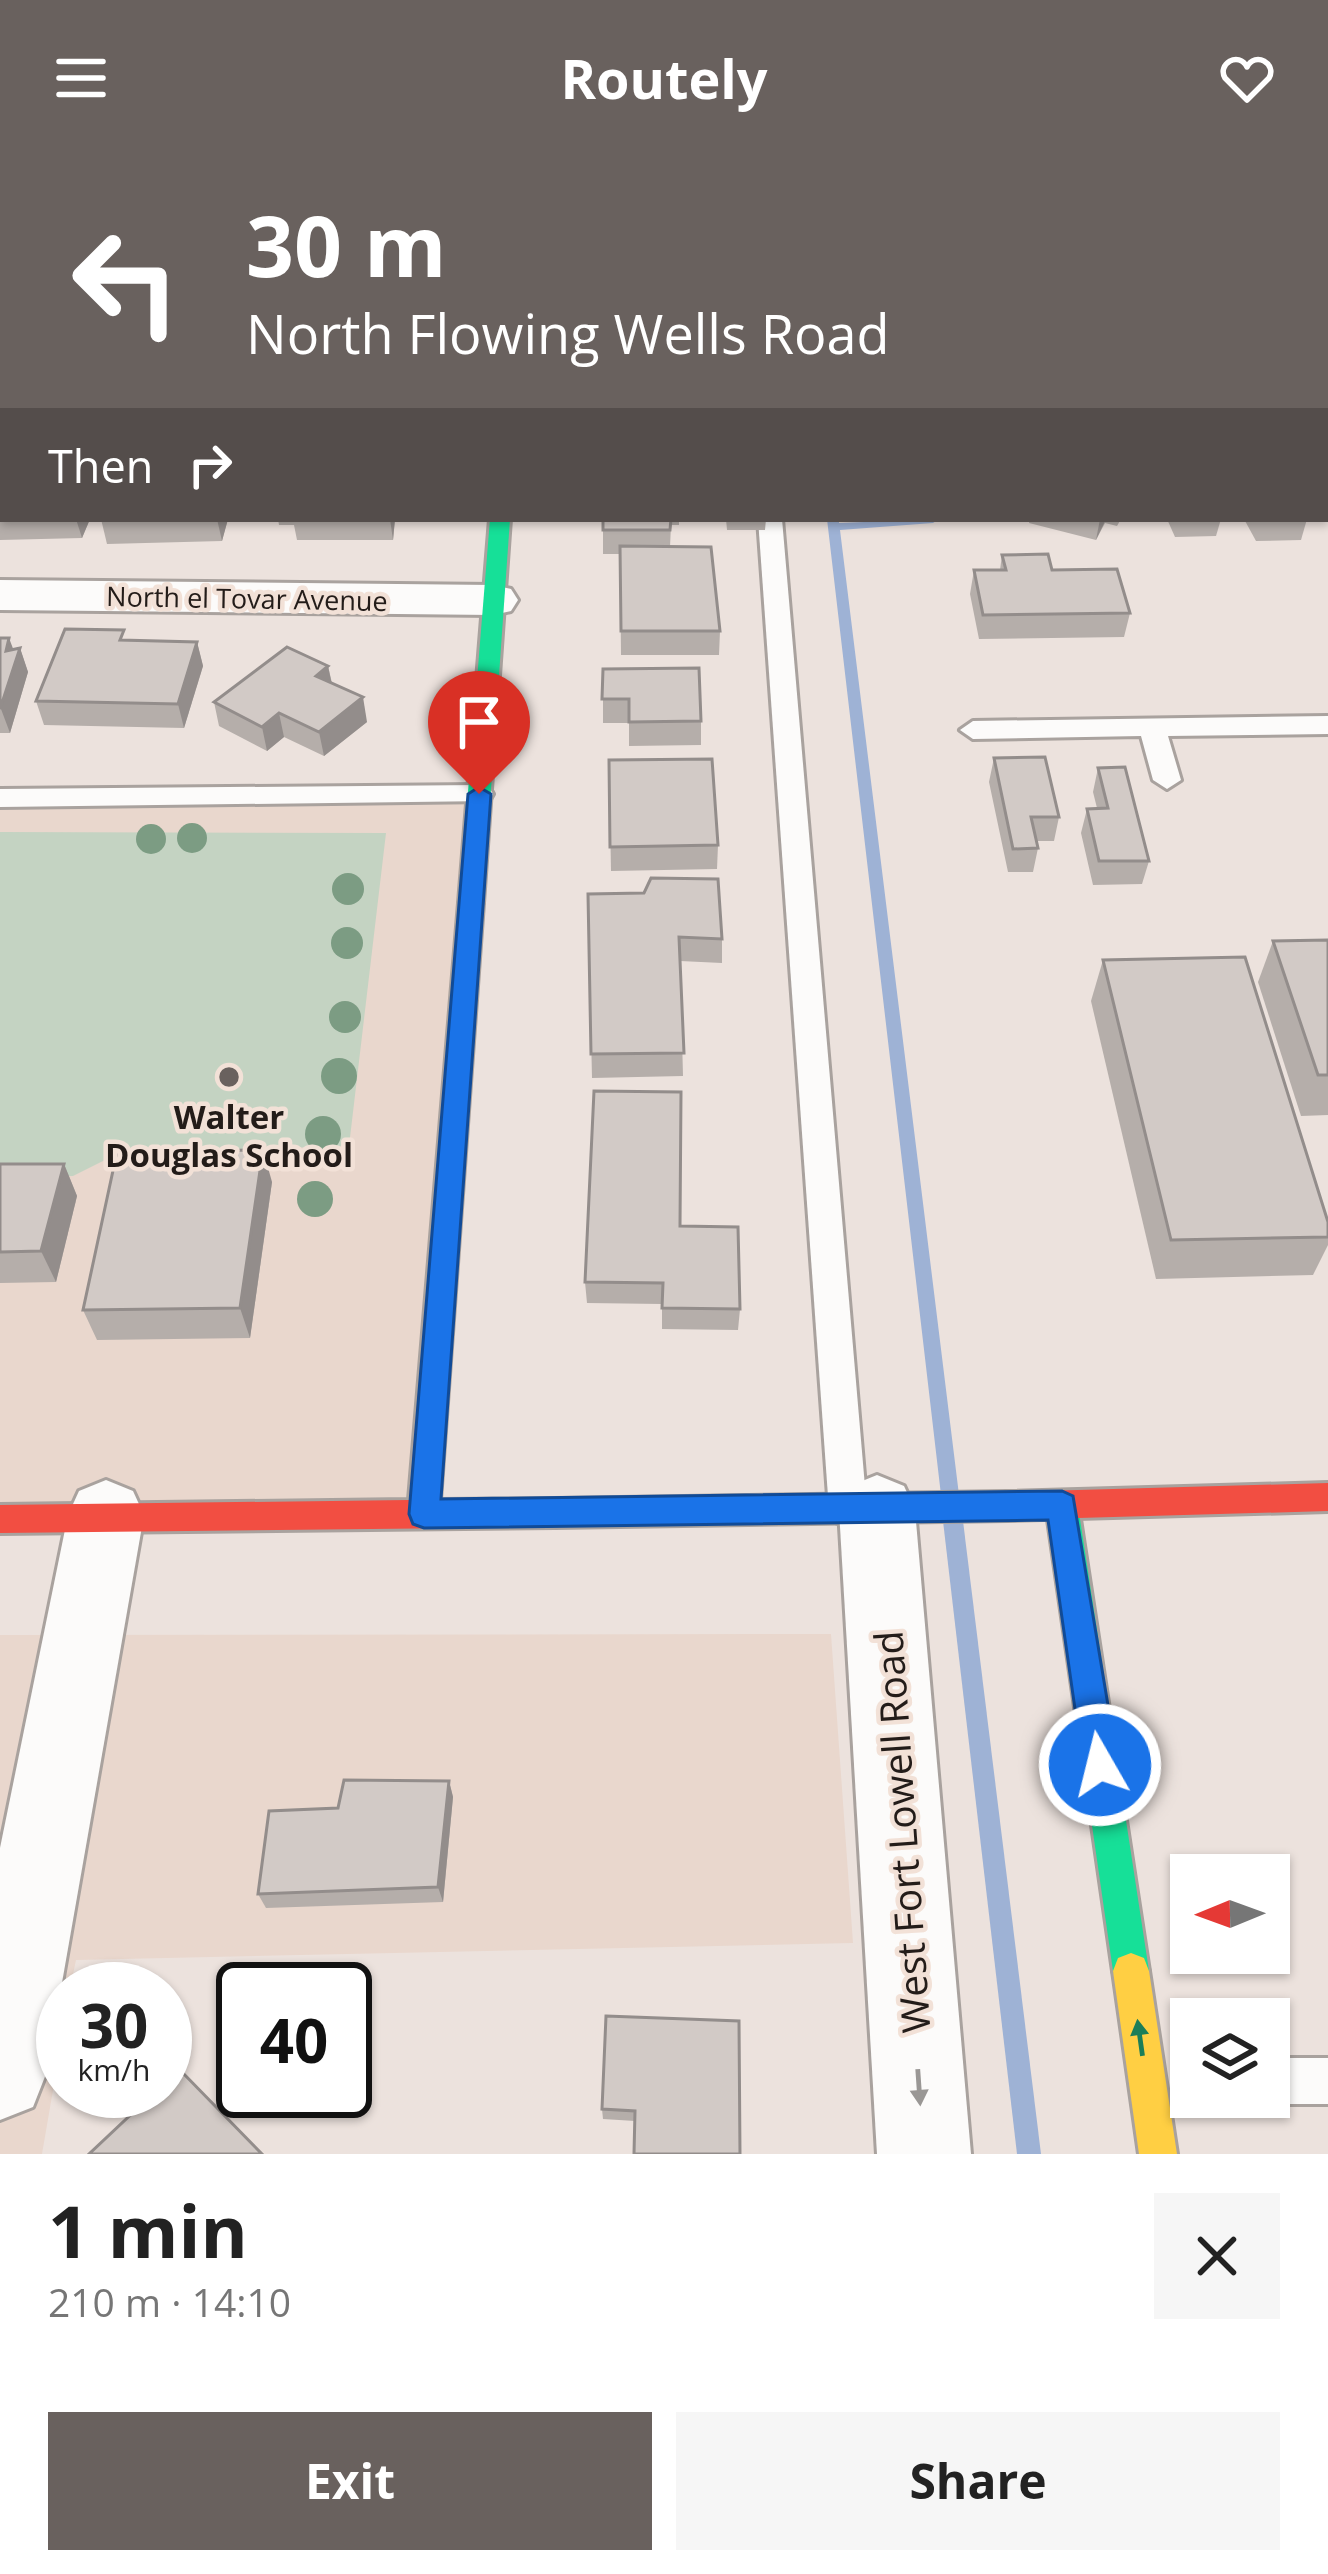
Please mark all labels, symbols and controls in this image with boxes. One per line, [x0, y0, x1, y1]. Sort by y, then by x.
text: Routely [560, 41, 768, 115]
icon: menu [48, 45, 114, 111]
icon: heart [1214, 45, 1280, 111]
text: 30 m [246, 187, 446, 302]
icon: left [48, 204, 204, 360]
text: North Flowing Wells Road [246, 296, 890, 370]
icon: right [177, 432, 243, 498]
text: Then [48, 435, 153, 496]
street label: North el Tovar Avenue [106, 577, 388, 619]
pin [428, 671, 530, 794]
icon: arrive [446, 689, 512, 755]
marker: Walter Douglas School [216, 1064, 242, 1090]
place label: Walter Douglas School [105, 1094, 353, 1177]
street label: West Fort Lowell Road [861, 1629, 941, 2035]
position arrow [1037, 1702, 1163, 1828]
north arrow [1170, 1854, 1290, 1974]
map controls [1170, 1854, 1290, 2118]
speed limit sign: 40 [216, 1962, 372, 2118]
text: 30 [80, 1984, 148, 2066]
button: layers [1170, 1998, 1290, 2118]
one-way arrow [1130, 2019, 1149, 2057]
text: km/h [78, 2049, 150, 2090]
one-way arrow [910, 2069, 929, 2106]
text: 1 min [48, 2181, 248, 2279]
button: close [1154, 2193, 1280, 2319]
text: 210 m · 14:10 [48, 2275, 291, 2328]
button: Exit [48, 2412, 652, 2550]
button: Share [676, 2412, 1280, 2550]

